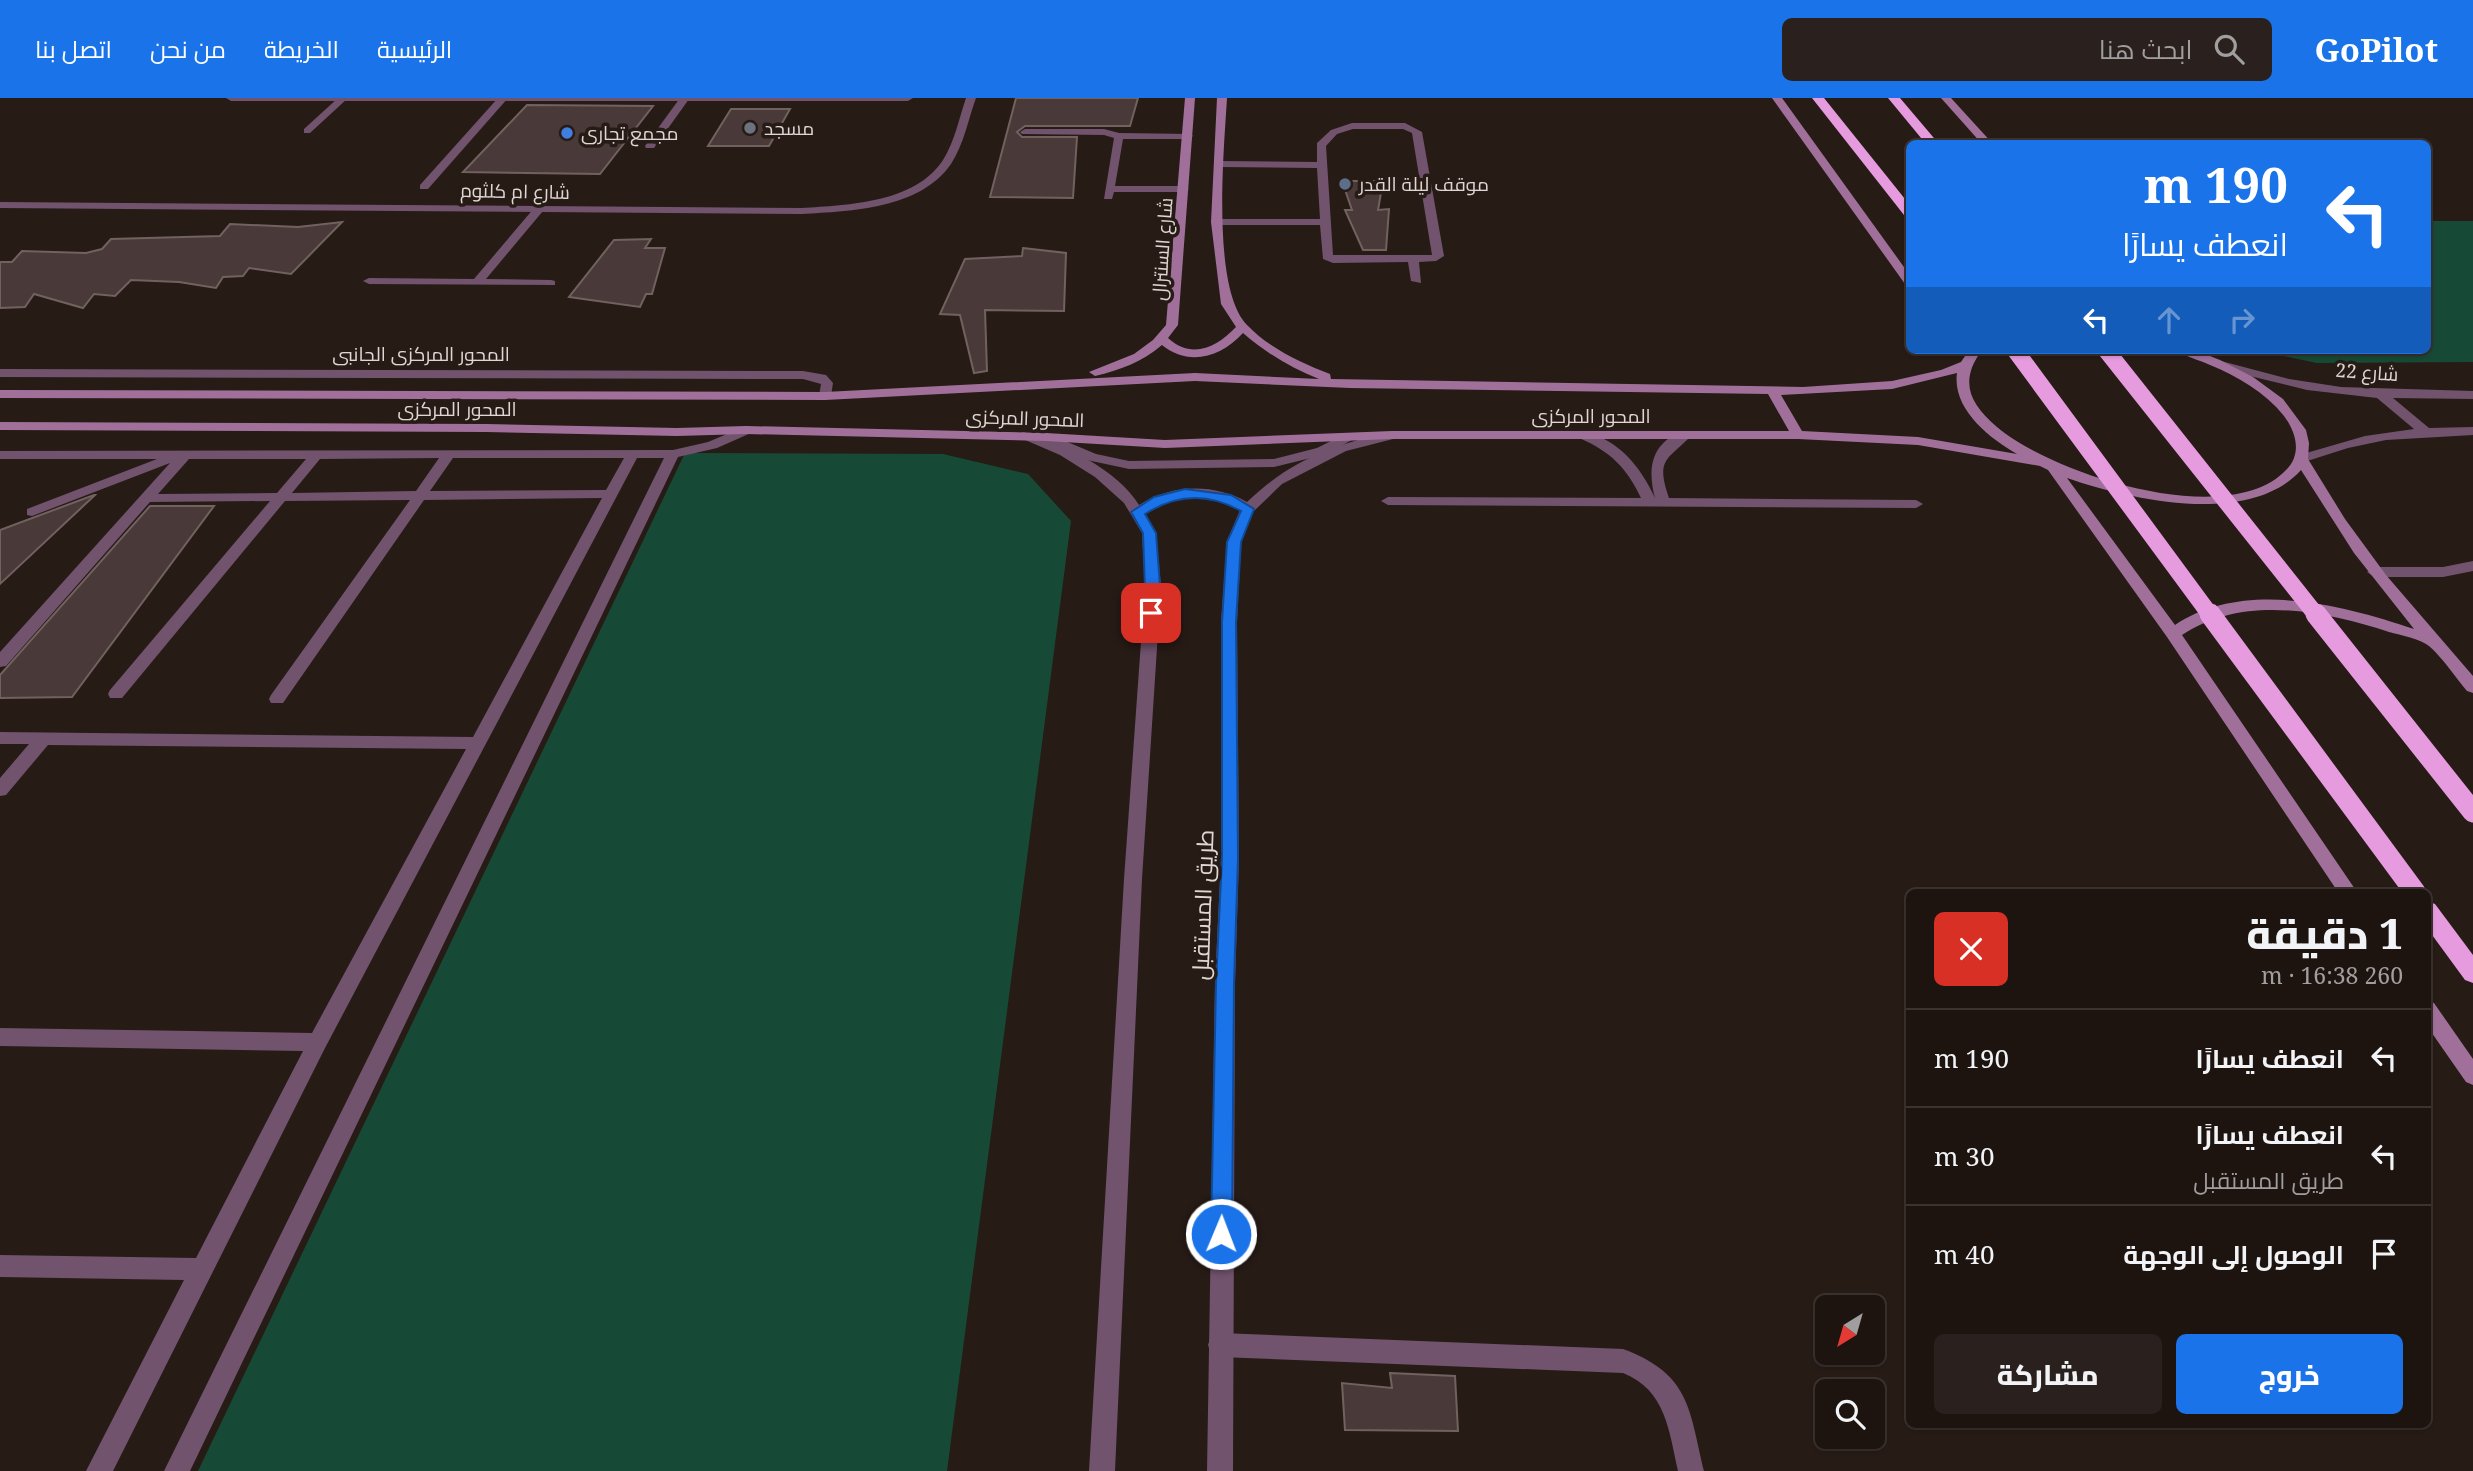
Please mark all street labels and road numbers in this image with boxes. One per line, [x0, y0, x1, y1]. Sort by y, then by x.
street label: شارع ام كلثوم [460, 177, 570, 206]
street label: شارع السنترال [1145, 197, 1180, 301]
street label: المحور المركزى الجانبى [332, 341, 510, 367]
street label: شارع 22 [2335, 357, 2399, 388]
street label: المحور المركزى [398, 396, 517, 422]
street label: المحور المركزى [965, 403, 1085, 433]
street label: المحور المركزى [1532, 403, 1651, 429]
street label: طريق المستقبل [1183, 829, 1221, 981]

